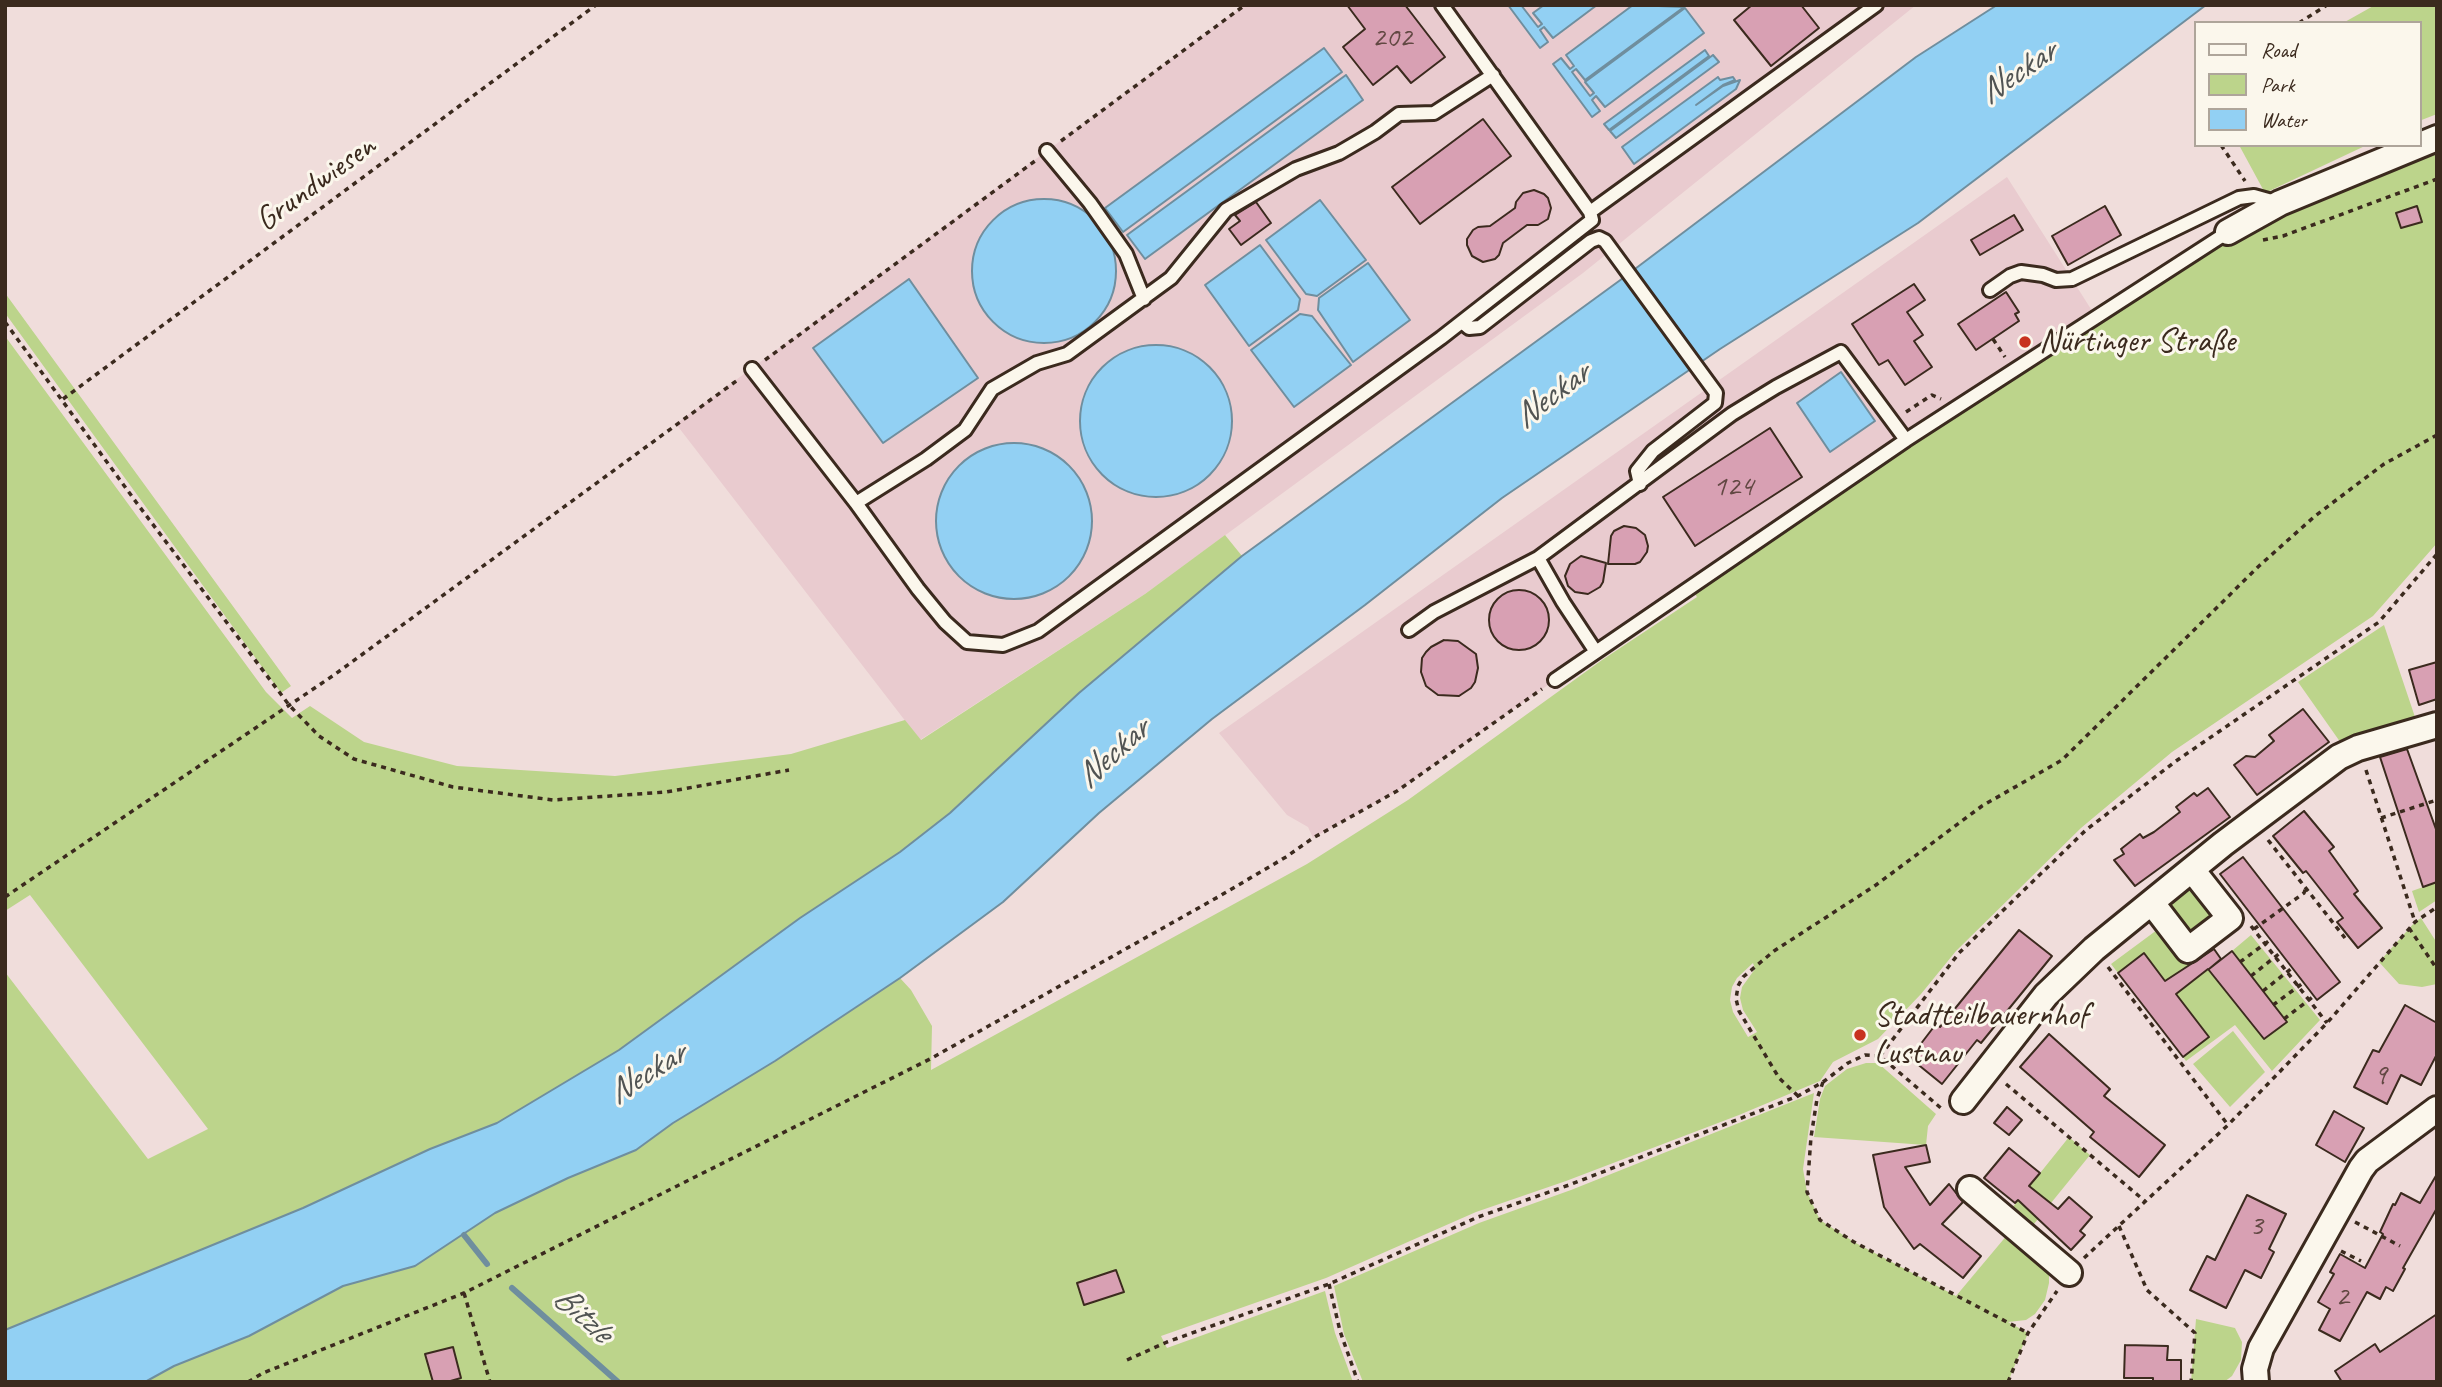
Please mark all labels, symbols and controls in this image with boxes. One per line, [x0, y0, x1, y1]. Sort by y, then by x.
house number: 202 [1372, 20, 1412, 56]
legend [2194, 21, 2421, 147]
water label: Neckar [1971, 32, 2065, 114]
text: Road [2261, 37, 2296, 63]
text: Park [2261, 72, 2294, 98]
text: Water [2261, 107, 2307, 133]
street label: Grundwiesen [248, 127, 384, 241]
place label: Nürtinger Straße [2039, 322, 2235, 362]
marker: Nürtinger Straße [2017, 334, 2033, 350]
water label: Neckar [1506, 354, 1598, 438]
house number: 124 [1713, 469, 1753, 505]
water label: Neckar [1068, 710, 1158, 798]
place label: Stadtteilbauernhof Lustnau [1874, 996, 2088, 1074]
marker: Stadtteilbauernhof Lustnau [1852, 1027, 1868, 1043]
water label: Neckar [600, 1034, 694, 1114]
house number: 9 [2373, 1058, 2387, 1094]
house number: 3 [2249, 1208, 2263, 1244]
water label: Bitzle [544, 1278, 620, 1352]
house number: 2 [2335, 1279, 2349, 1315]

